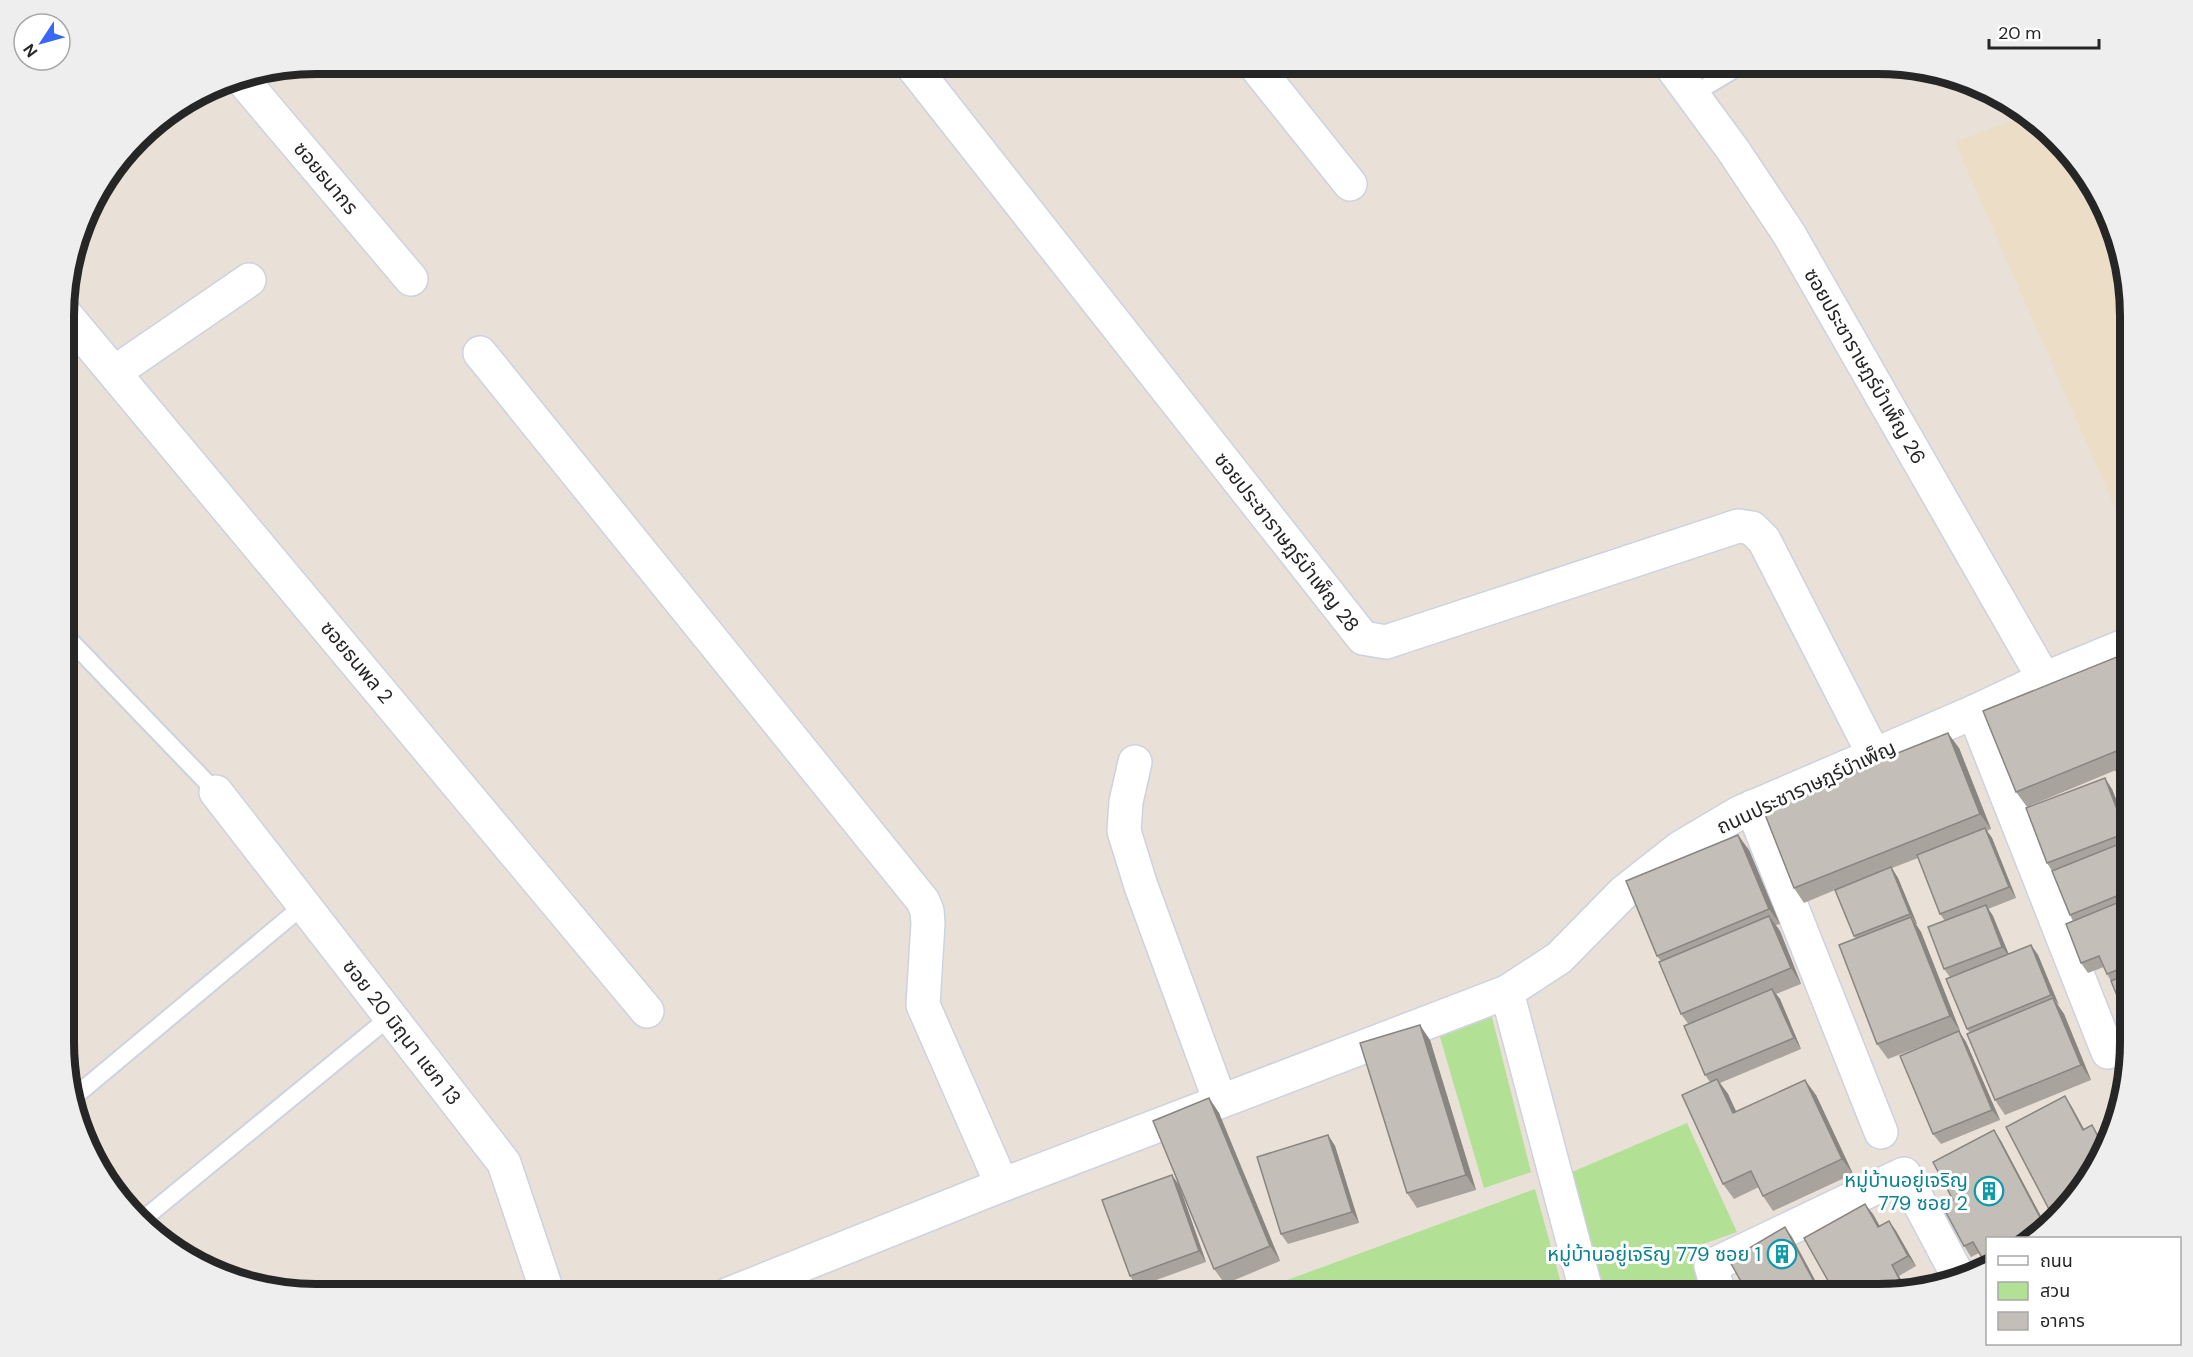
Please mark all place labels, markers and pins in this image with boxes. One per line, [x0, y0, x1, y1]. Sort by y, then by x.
place label: หมู่บ้านอยู่เจริญ 779 ซอย 2 [1844, 1167, 1968, 1216]
building icon: หมู่บ้านอยู่เจริญ 779 ซอย 2 [1973, 1175, 2005, 1207]
building icon: หมู่บ้านอยู่เจริญ 779 ซอย 1 [1766, 1238, 1798, 1270]
place label: หมู่บ้านอยู่เจริญ 779 ซอย 1 [1547, 1241, 1761, 1267]

